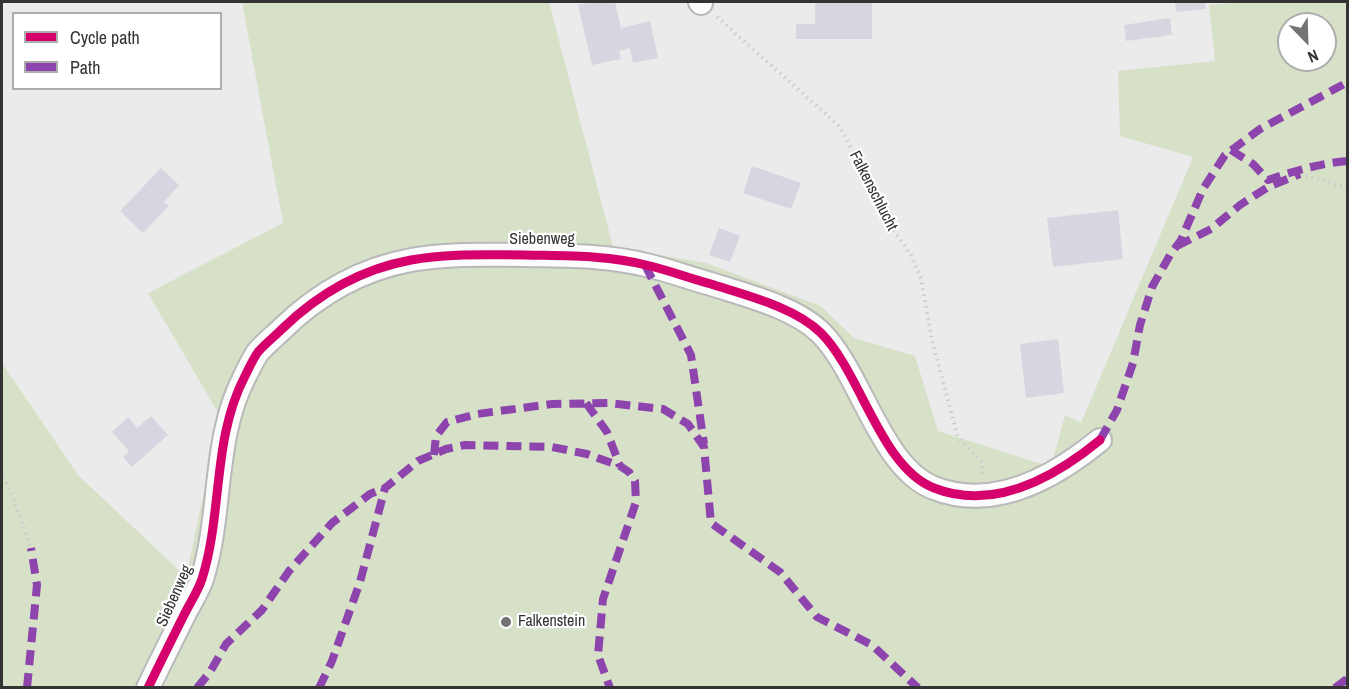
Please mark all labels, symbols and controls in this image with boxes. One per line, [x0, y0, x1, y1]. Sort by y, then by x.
legend [12, 12, 222, 90]
north arrow [1277, 12, 1337, 72]
text: Cycle path [70, 25, 140, 50]
text: N [1305, 45, 1322, 69]
text: Path [70, 55, 100, 80]
street label: Falkenschlucht [845, 148, 901, 234]
street label: Siebenweg [509, 230, 575, 250]
street label: Siebenweg [153, 562, 197, 630]
place label: Falkenstein [518, 612, 585, 632]
marker: Falkenstein [499, 615, 513, 629]

